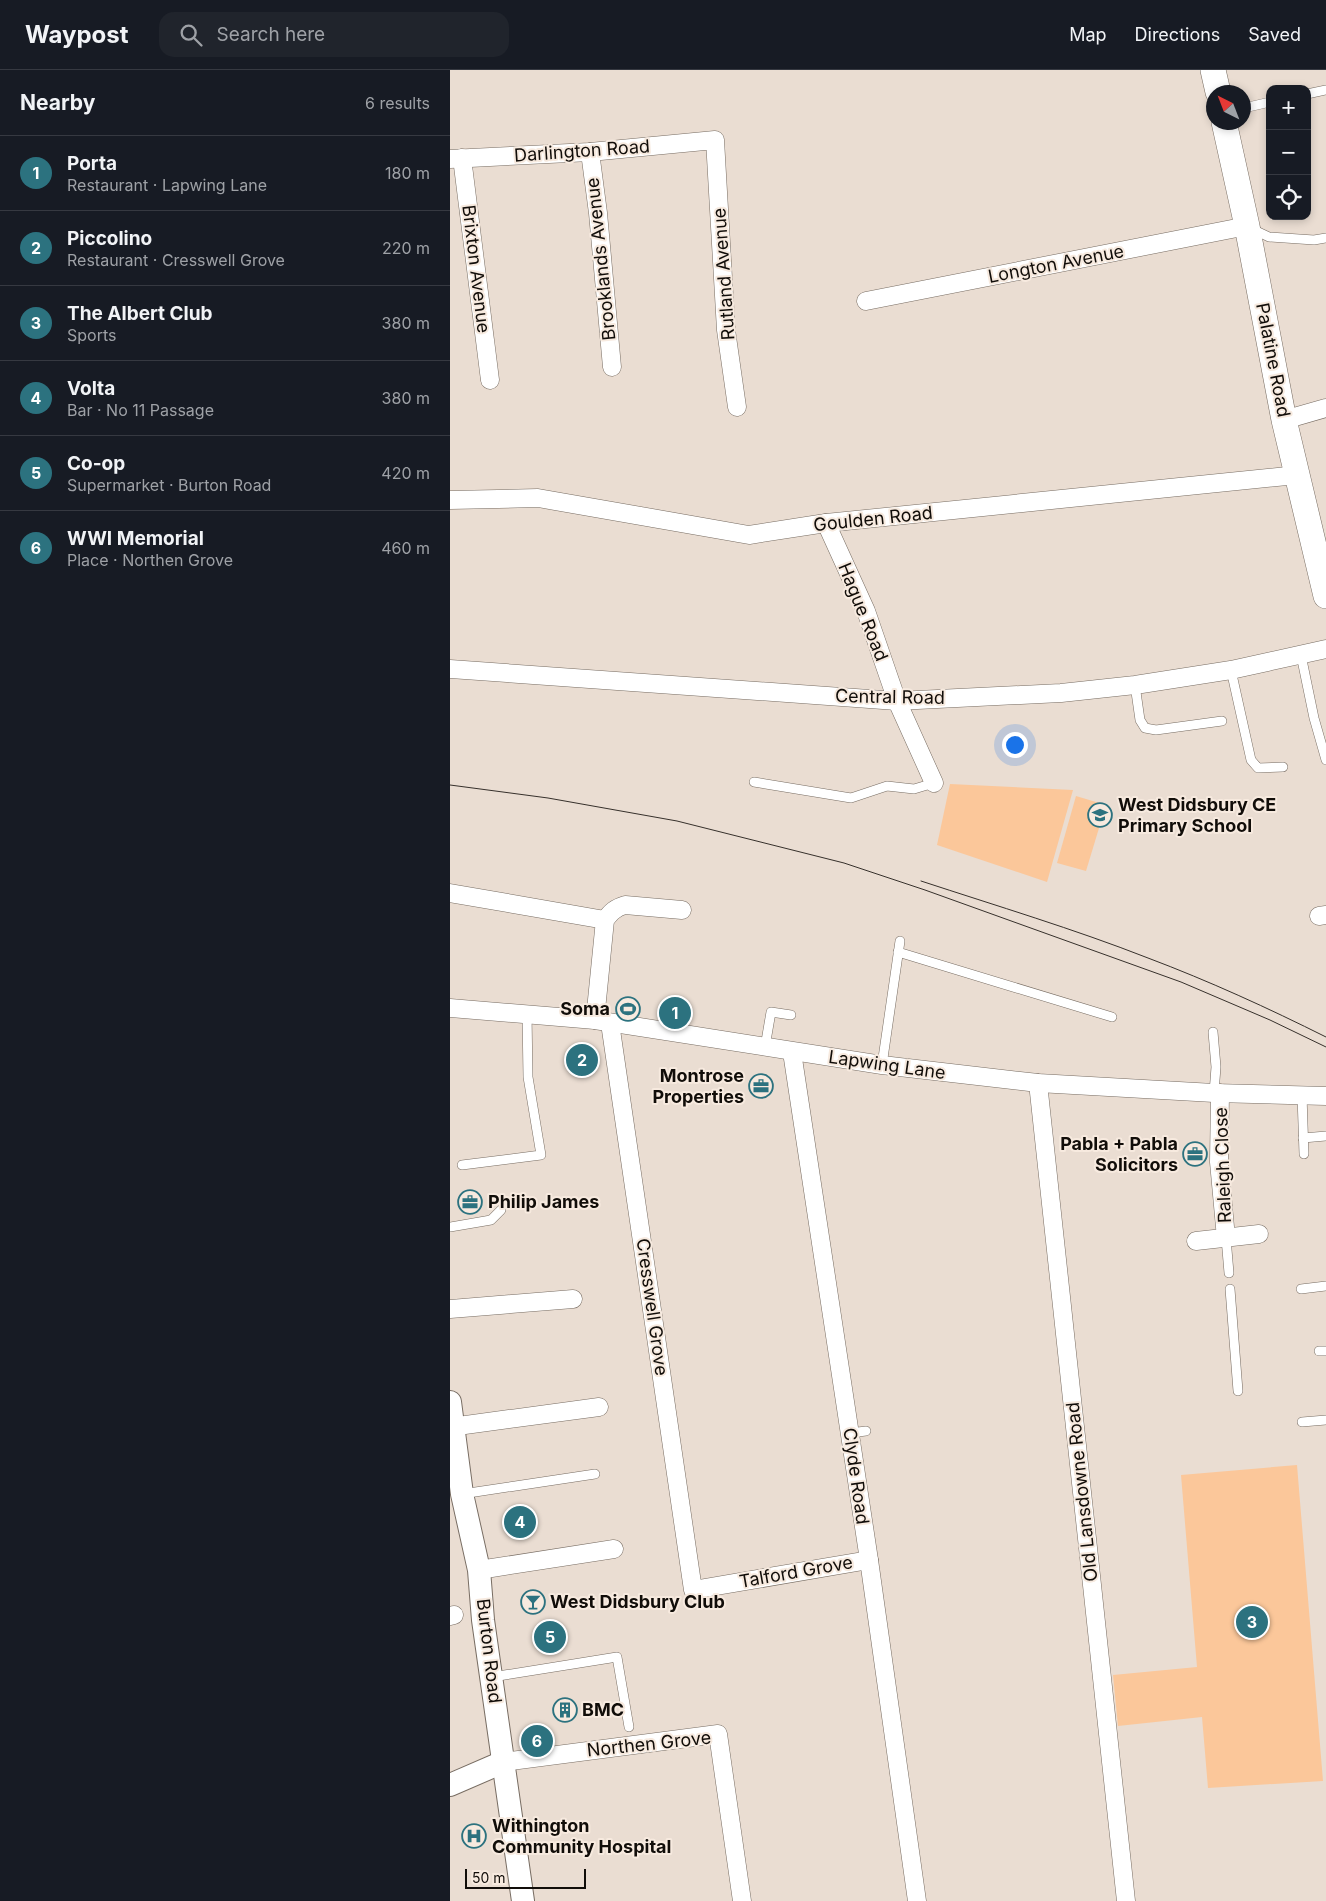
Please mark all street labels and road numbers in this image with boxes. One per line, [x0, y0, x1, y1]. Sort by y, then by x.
street label: Darlington Road [513, 135, 651, 166]
street label: Brooklands Avenue [582, 177, 619, 342]
street label: Brixton Avenue [458, 204, 495, 334]
street label: Rutland Avenue [708, 207, 739, 341]
street label: Longton Avenue [986, 240, 1126, 287]
street label: Palatine Road [1252, 301, 1295, 419]
street label: Goulden Road [812, 502, 934, 535]
street label: Hague Road [834, 560, 893, 664]
street label: Central Road [835, 685, 945, 708]
street label: Lapwing Lane [827, 1046, 947, 1083]
street label: Raleigh Close [1210, 1107, 1235, 1223]
street label: Cresswell Grove [632, 1237, 673, 1377]
street label: Old Lansdowne Road [1062, 1401, 1101, 1583]
street label: Clyde Road [839, 1426, 874, 1526]
street label: Talford Grove [738, 1551, 854, 1592]
street label: Burton Road [473, 1597, 506, 1704]
street label: Northen Grove [586, 1727, 712, 1760]

